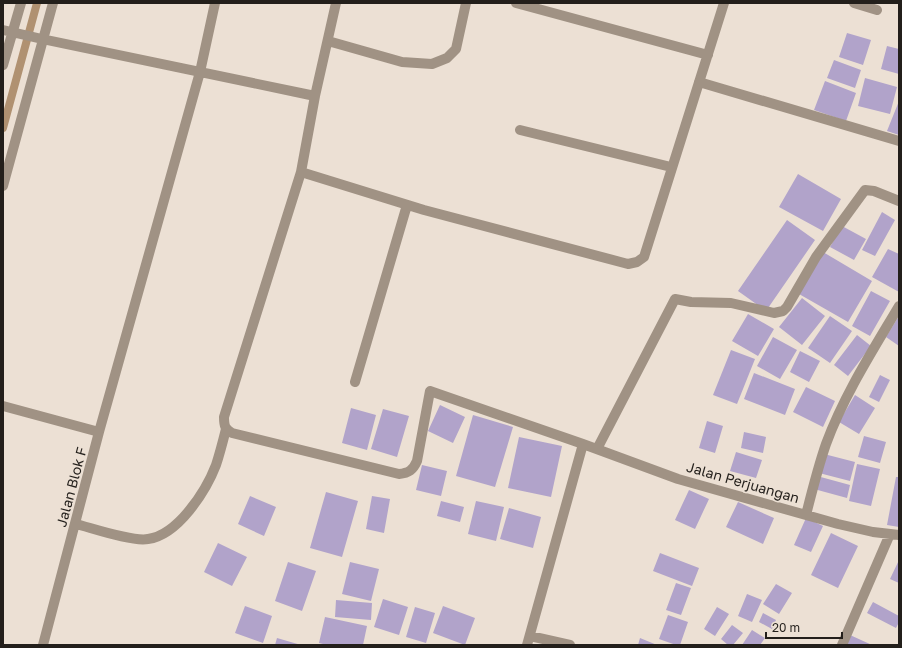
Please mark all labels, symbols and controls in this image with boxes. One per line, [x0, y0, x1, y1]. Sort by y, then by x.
street label: Jalan Blok F [52, 445, 90, 529]
street label: Jalan Perjuangan [685, 458, 801, 506]
scale bar [766, 614, 842, 640]
text: 20 m [772, 620, 800, 635]

